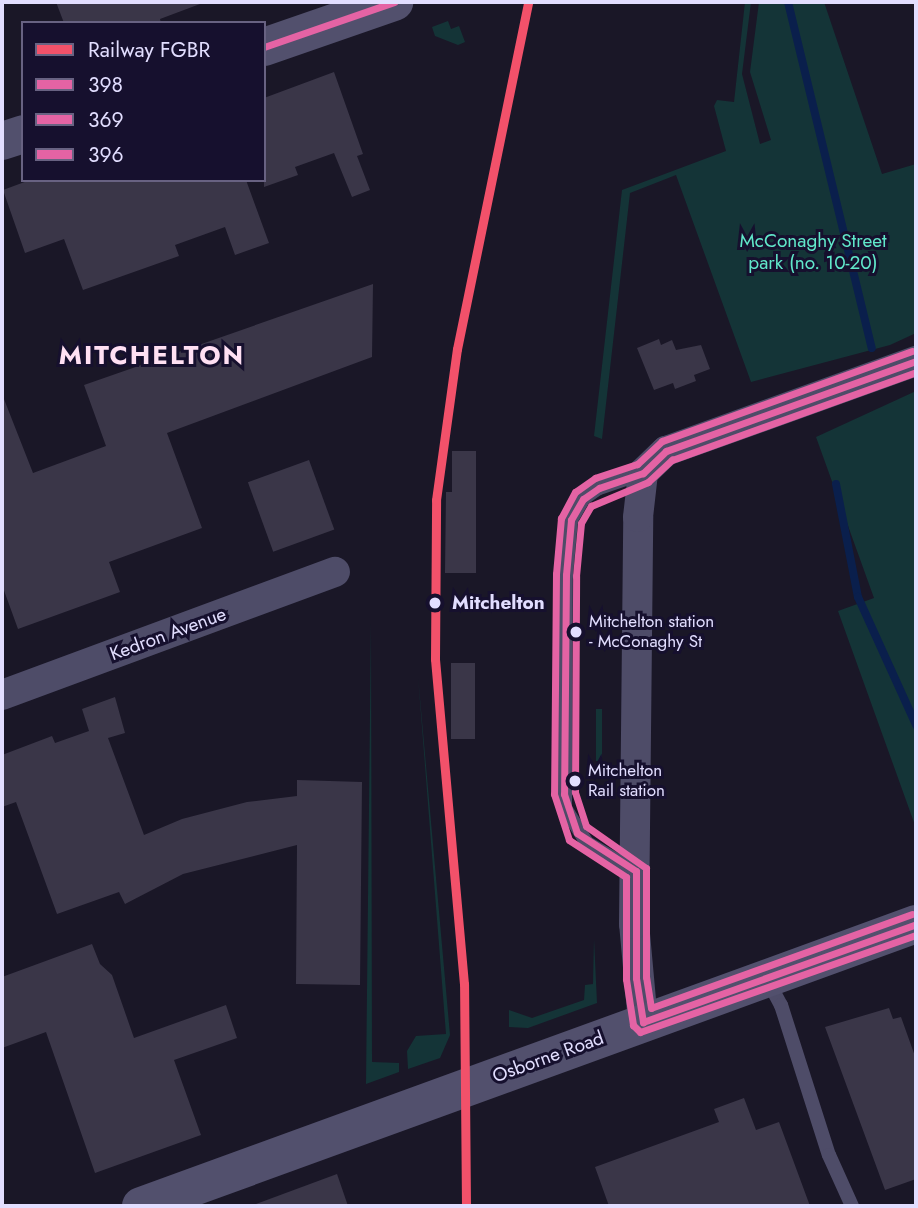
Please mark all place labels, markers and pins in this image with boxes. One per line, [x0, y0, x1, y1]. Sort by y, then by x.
marker: Mitchelton [424, 592, 446, 614]
place label: Mitchelton [452, 592, 545, 614]
place label: Mitchelton station - McConaghy St [589, 612, 714, 652]
marker: Mitchelton station - McConaghy St [569, 625, 583, 639]
place label: Mitchelton Rail station [588, 761, 665, 801]
marker: Mitchelton Rail station [568, 774, 582, 788]

